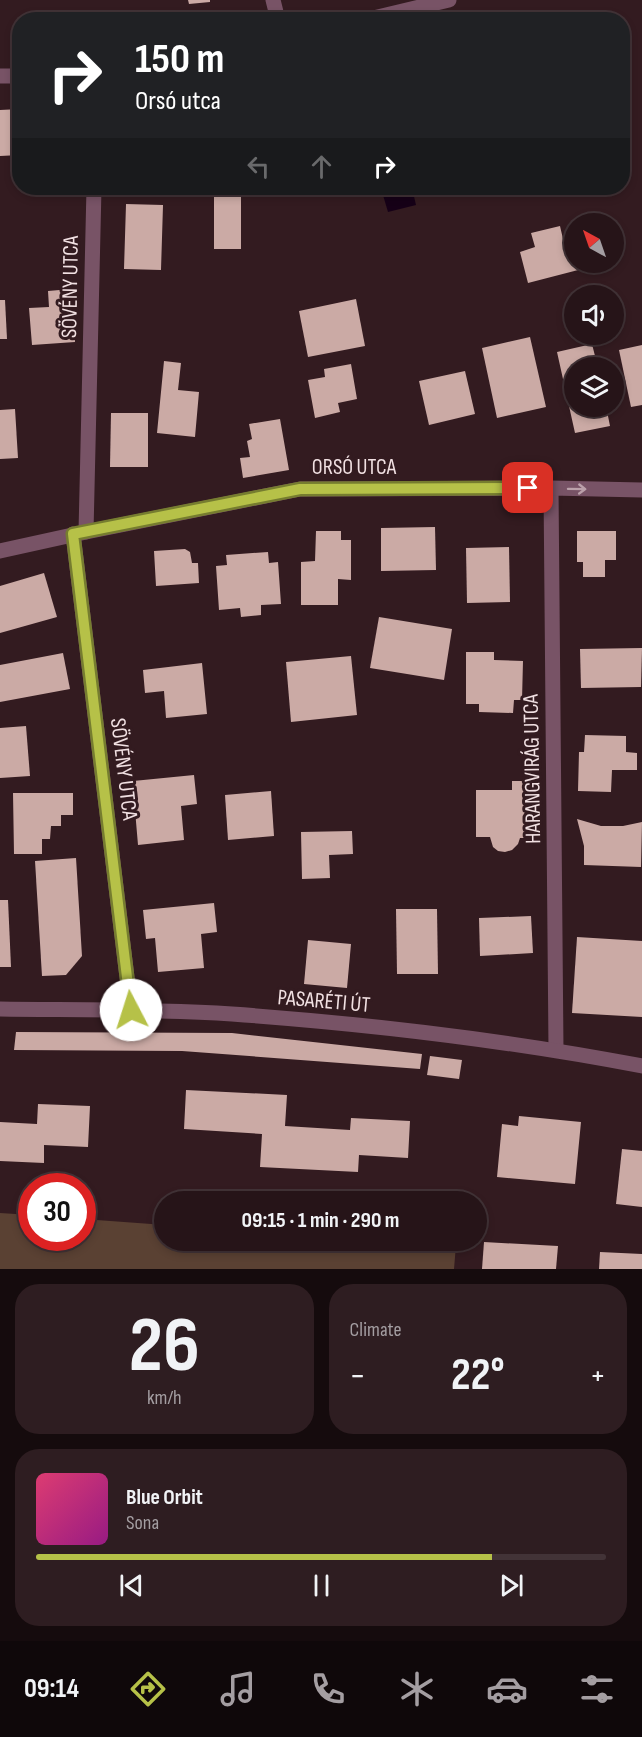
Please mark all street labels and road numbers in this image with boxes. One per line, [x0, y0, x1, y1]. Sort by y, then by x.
street label: SÖVÉNY UTCA [56, 235, 85, 338]
street label: ORSÓ UTCA [312, 454, 397, 481]
street label: HARANGVIRÁG UTCA [518, 693, 547, 844]
street label: SÖVÉNY UTCA [104, 717, 143, 822]
street label: PASARÉTI ÚT [276, 984, 371, 1019]

